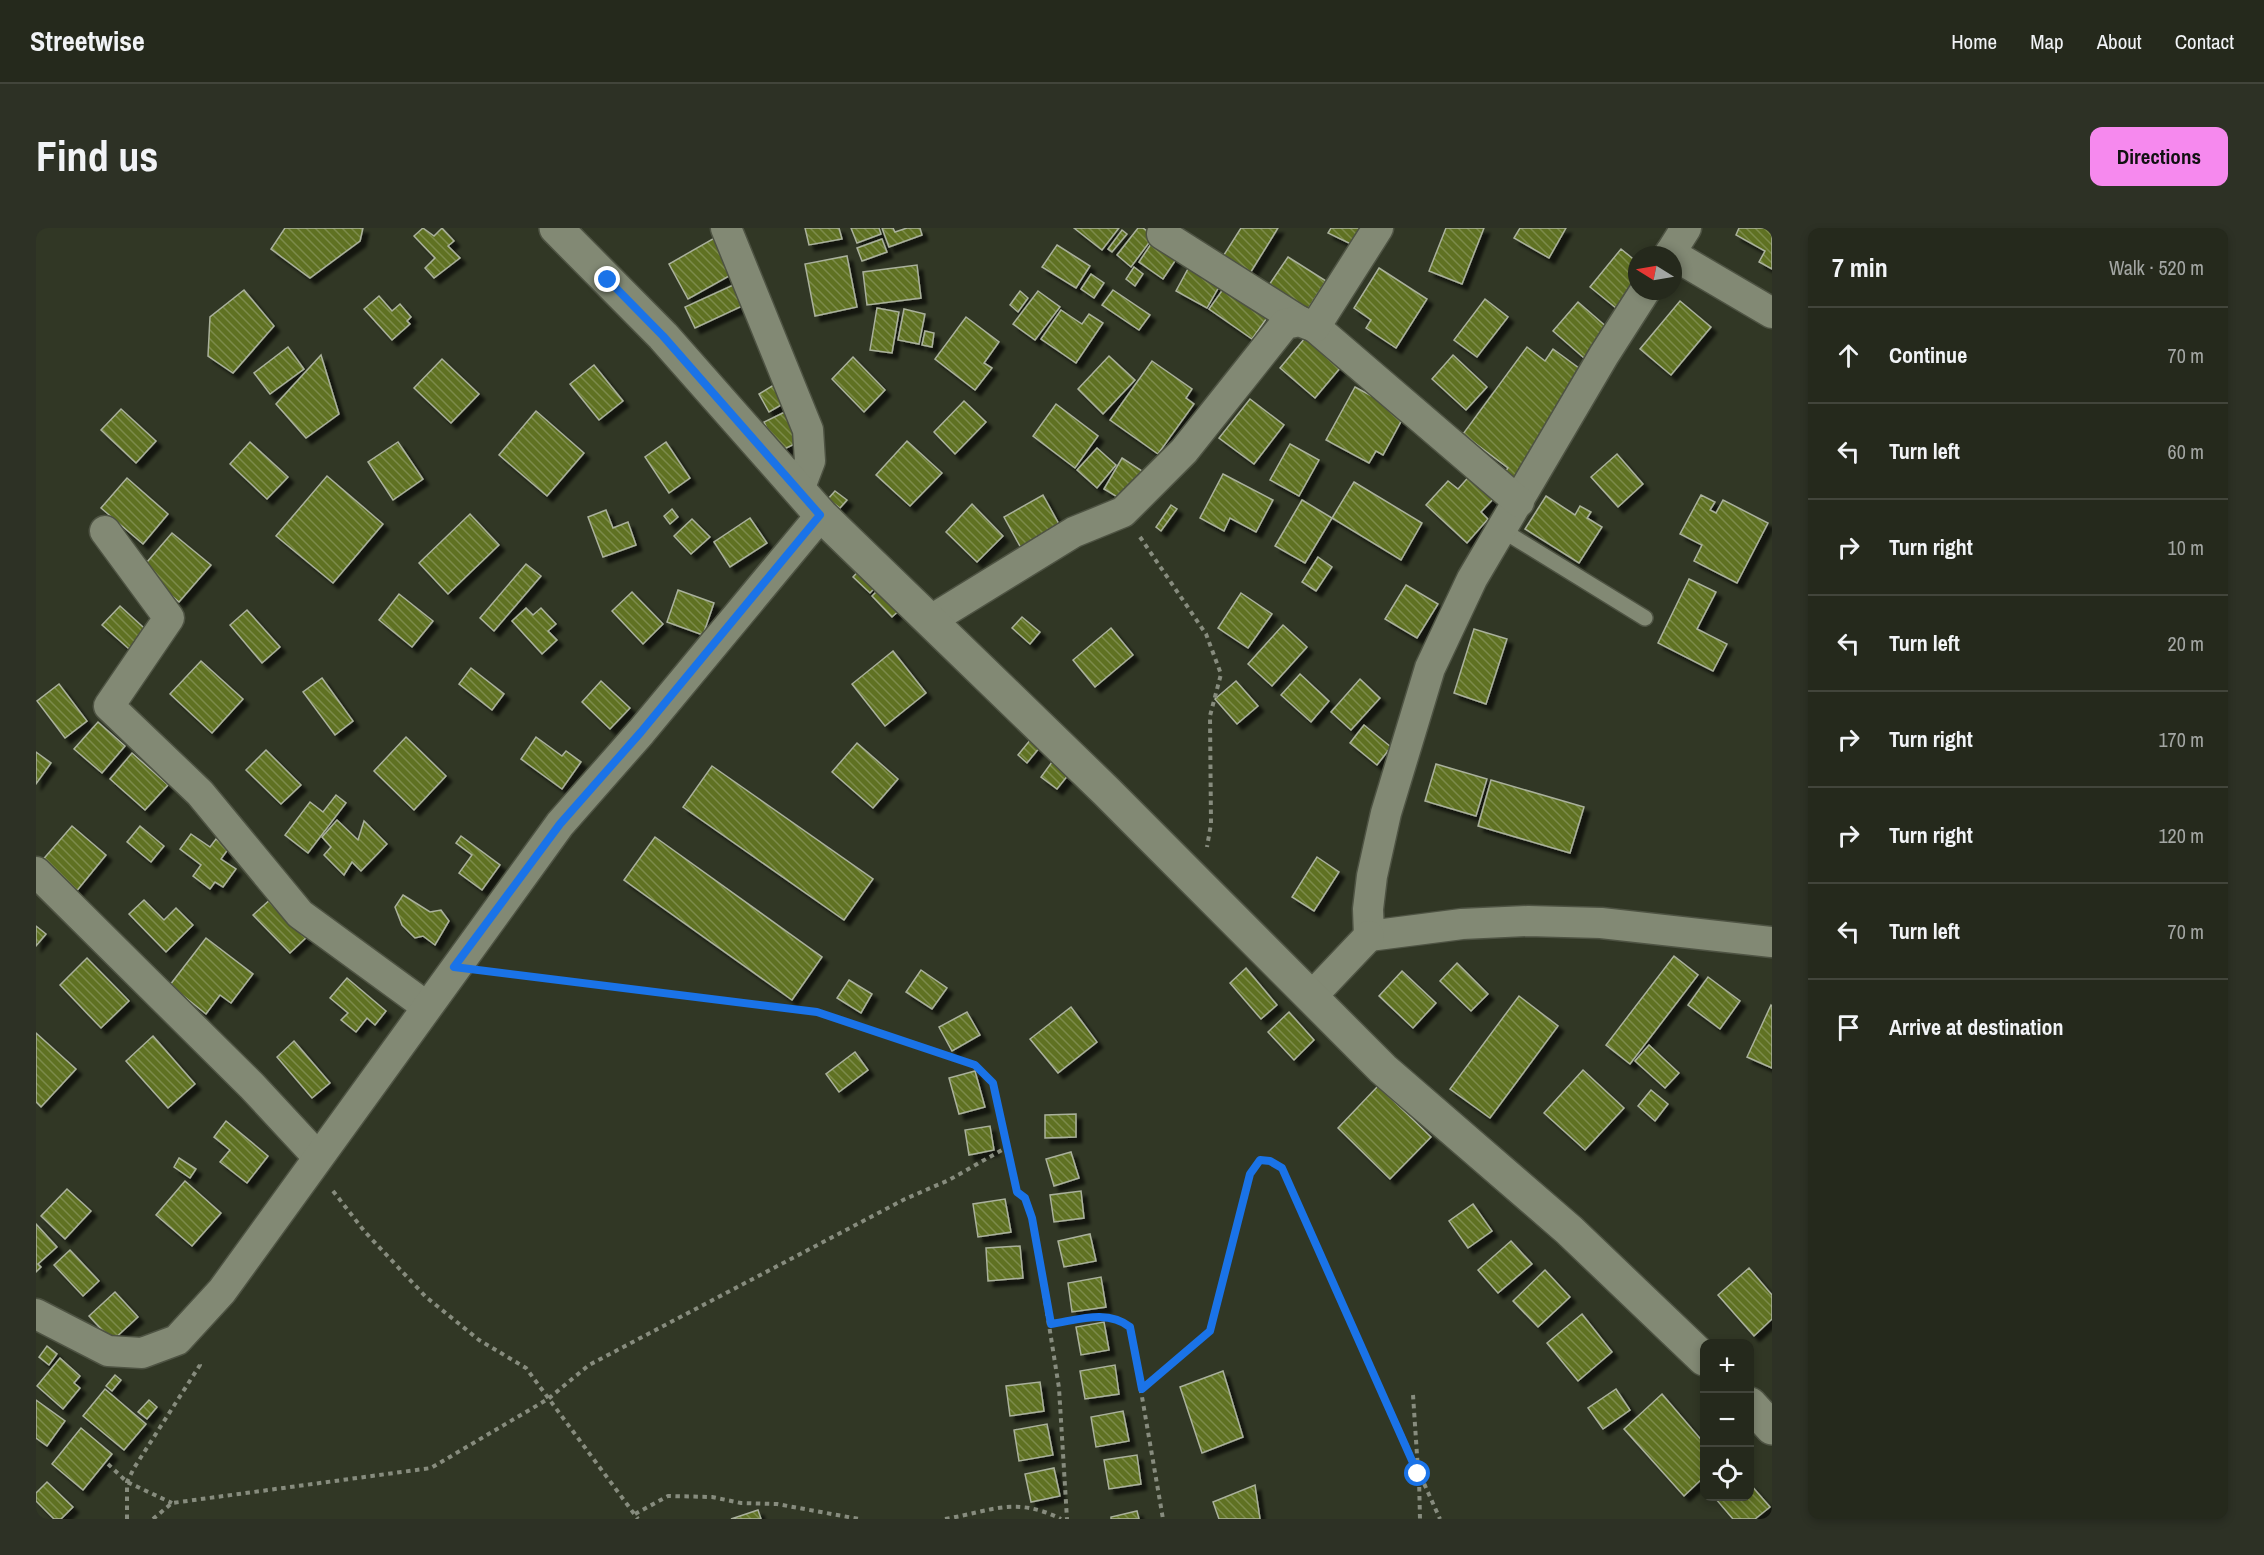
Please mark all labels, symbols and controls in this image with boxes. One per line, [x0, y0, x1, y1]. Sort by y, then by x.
text: Streetwise [30, 22, 145, 60]
text: Home [1951, 27, 1997, 56]
text: Map [2030, 27, 2064, 56]
text: About [2097, 27, 2142, 56]
text: Contact [2175, 27, 2234, 56]
button: Directions [2090, 127, 2228, 186]
text: Find us [36, 128, 158, 184]
north arrow [1628, 246, 1682, 300]
text: 7 min [1832, 250, 1888, 285]
text: Walk · 520 m [2109, 254, 2204, 281]
route end [594, 266, 620, 292]
icon: ahead [1832, 339, 1865, 372]
text: Continue [1889, 340, 1967, 370]
text: 70 m [2168, 342, 2204, 369]
icon: left [1832, 435, 1865, 468]
text: Turn left [1889, 436, 1960, 466]
text: 60 m [2168, 438, 2204, 465]
icon: right [1832, 531, 1865, 564]
text: Turn right [1889, 532, 1973, 562]
text: 10 m [2168, 534, 2204, 561]
icon: left [1832, 627, 1865, 660]
text: Turn left [1889, 628, 1960, 658]
text: 20 m [2168, 630, 2204, 657]
icon: right [1832, 723, 1865, 756]
text: Turn right [1889, 724, 1973, 754]
text: 170 m [2158, 726, 2204, 753]
icon: right [1832, 819, 1865, 852]
text: Turn right [1889, 820, 1973, 850]
text: 120 m [2158, 822, 2204, 849]
icon: left [1832, 915, 1865, 948]
text: Turn left [1889, 916, 1960, 946]
text: 70 m [2168, 918, 2204, 945]
icon: arrive [1832, 1011, 1865, 1044]
text: Arrive at destination [1889, 1012, 2063, 1042]
map controls [1700, 1339, 1754, 1501]
button: + [1700, 1339, 1754, 1393]
button: − [1700, 1393, 1754, 1447]
button: locate [1700, 1447, 1754, 1501]
route start [1404, 1460, 1430, 1486]

